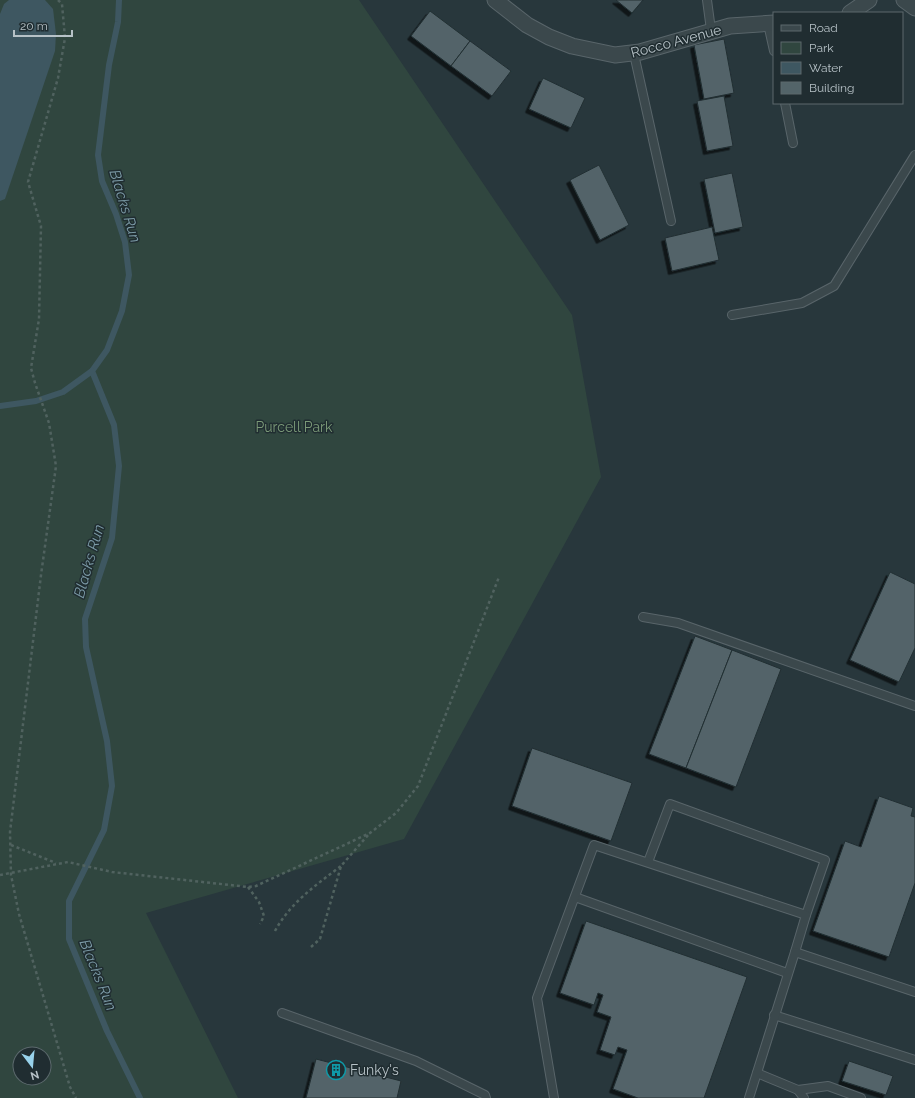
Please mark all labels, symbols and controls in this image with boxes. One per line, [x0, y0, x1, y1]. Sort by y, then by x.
scale bar [14, 12, 72, 38]
legend [773, 12, 903, 104]
text: 20 m [20, 19, 48, 33]
street label: Rocco Avenue [629, 21, 723, 61]
text: Road [809, 21, 838, 35]
text: Park [809, 41, 834, 55]
text: Water [809, 61, 843, 75]
text: Building [809, 81, 855, 95]
water label: Blacks Run [105, 167, 145, 245]
park label: Purcell Park [256, 419, 333, 435]
water label: Blacks Run [70, 522, 108, 600]
water label: Blacks Run [76, 937, 120, 1013]
north arrow [12, 1046, 52, 1086]
building icon: Funky's [325, 1059, 347, 1081]
place label: Funky's [350, 1062, 399, 1078]
text: N [29, 1068, 40, 1083]

